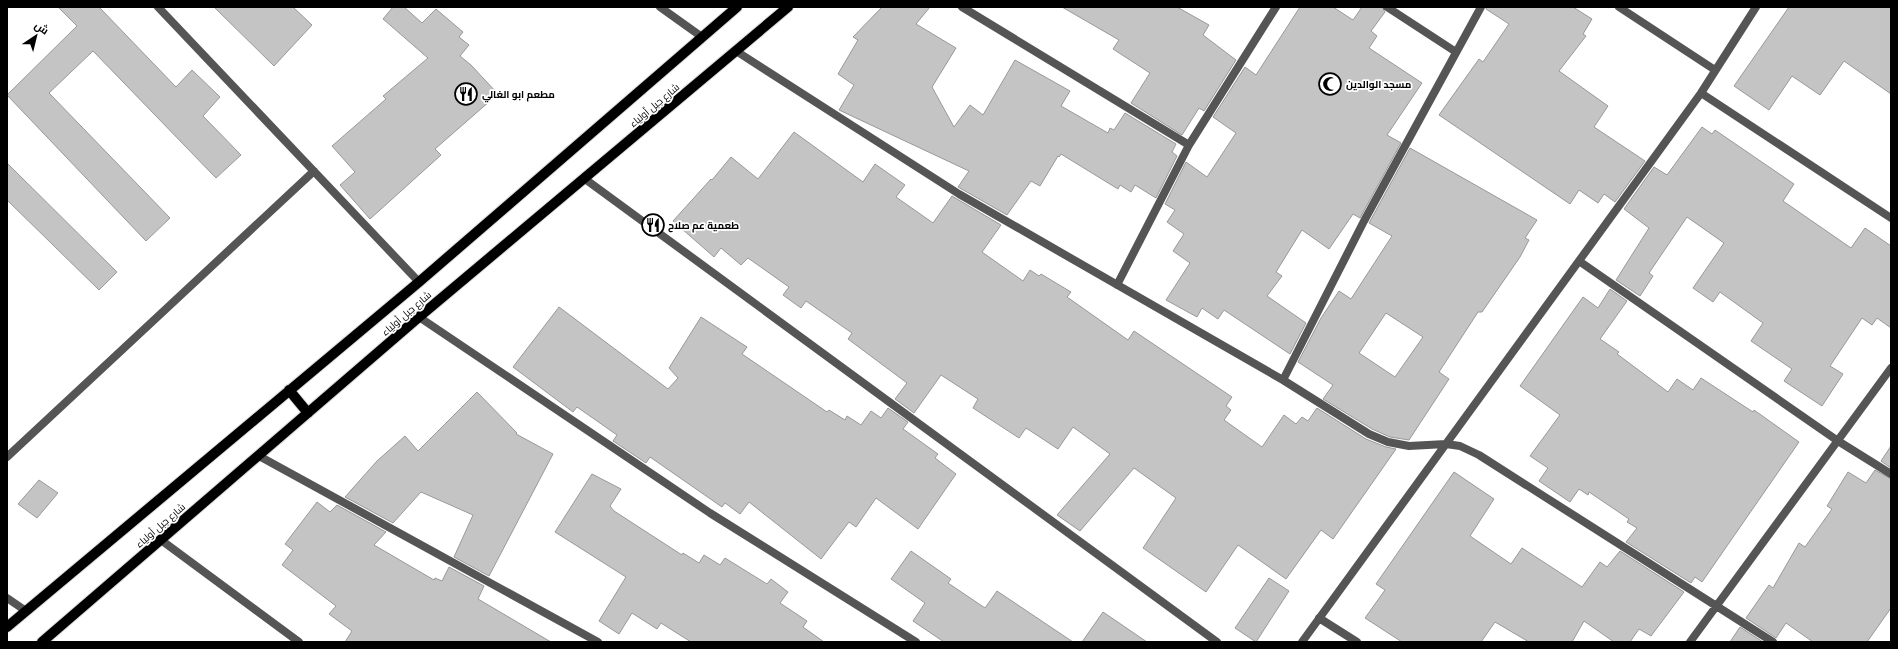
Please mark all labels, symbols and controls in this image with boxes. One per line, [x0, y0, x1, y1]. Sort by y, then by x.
north arrow [16, 16, 56, 56]
text: ش [32, 18, 52, 38]
mosque icon: مسجد الوالدين [1317, 71, 1343, 97]
place label: مسجد الوالدين [1346, 78, 1411, 91]
restaurant icon: مطعم ابو الغالي [453, 81, 479, 107]
street label: شارع جبل أولياء [627, 81, 682, 130]
place label: مطعم ابو الغالي [482, 88, 555, 103]
restaurant icon: طعمية عم صلاح [640, 212, 666, 238]
place label: طعمية عم صلاح [668, 219, 739, 233]
street label: شارع جبل أولياء [379, 288, 434, 339]
street label: شارع جبل أولياء [133, 500, 188, 551]

